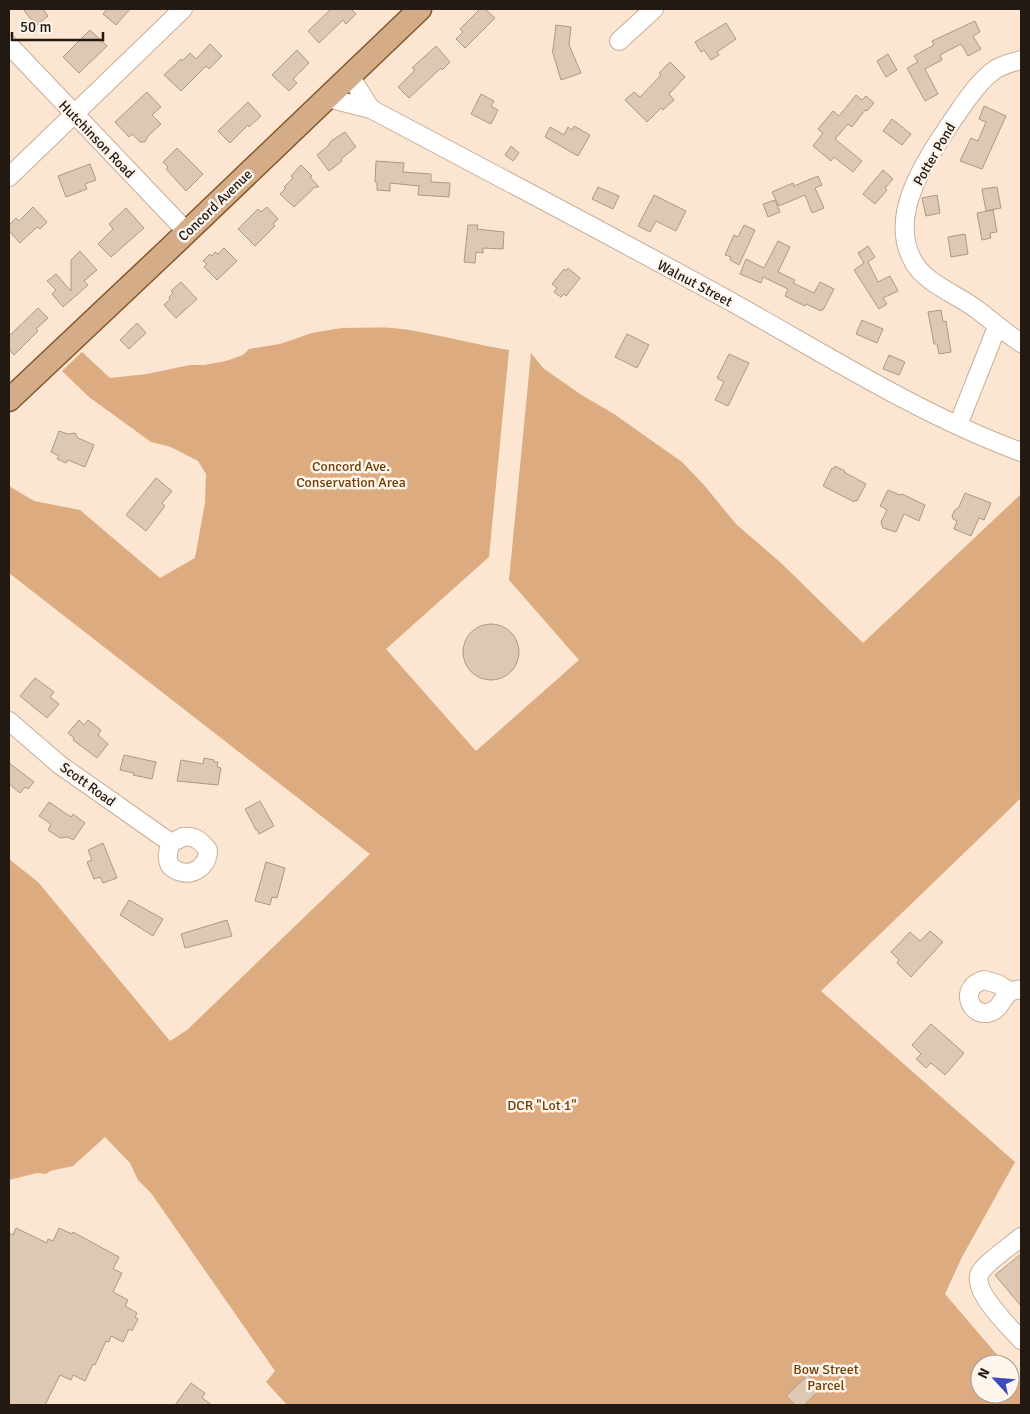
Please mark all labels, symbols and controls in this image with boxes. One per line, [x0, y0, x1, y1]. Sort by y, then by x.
scale bar [12, 10, 104, 42]
text: 50 m [20, 18, 51, 36]
street label: Hutchinson Road [55, 97, 138, 182]
street label: Potter Pond [910, 120, 959, 189]
street label: Concord Avenue [175, 166, 256, 245]
street label: Walnut Street [654, 257, 735, 310]
park label: Concord Ave. Conservation Area [296, 458, 406, 491]
street label: Scott Road [57, 759, 119, 810]
park label: DCR "Lot 1" [507, 1097, 577, 1114]
north arrow [970, 1354, 1020, 1404]
park label: Bow Street Parcel [793, 1361, 859, 1394]
text: N [974, 1365, 994, 1382]

